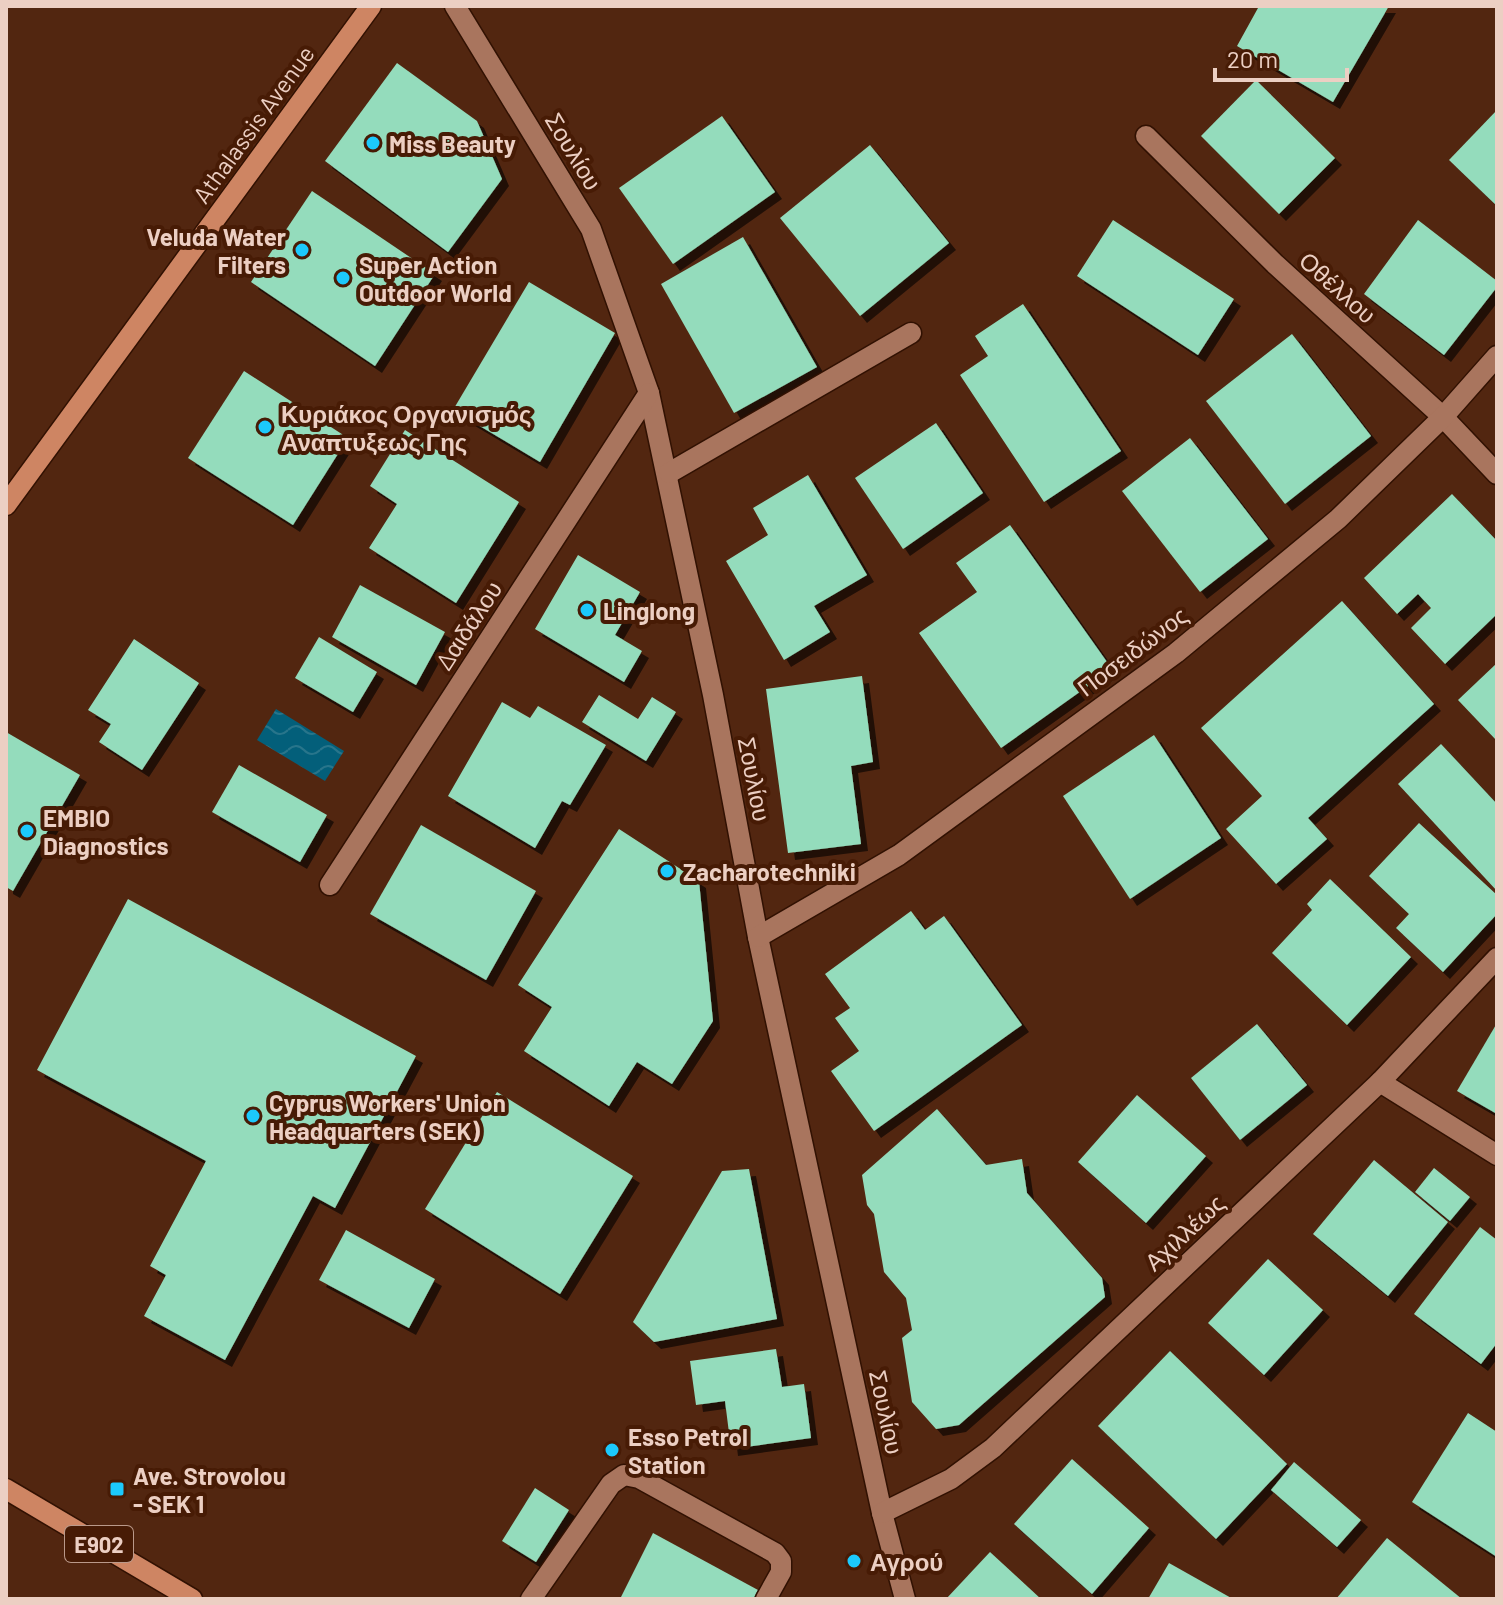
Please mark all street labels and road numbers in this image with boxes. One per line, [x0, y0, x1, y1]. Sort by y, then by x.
street label: Athalassis Avenue [186, 40, 320, 208]
street label: Σουλίου [540, 107, 608, 195]
street label: Οθέλλου [1294, 245, 1382, 329]
street label: Δαιδάλου [429, 575, 507, 675]
street label: Ποσειδώνος [1071, 600, 1193, 702]
street label: Σουλίου [733, 734, 777, 824]
street label: Αχιλλέως [1138, 1188, 1230, 1276]
street label: Σουλίου [864, 1367, 910, 1457]
road number: E902 [65, 1526, 133, 1562]

